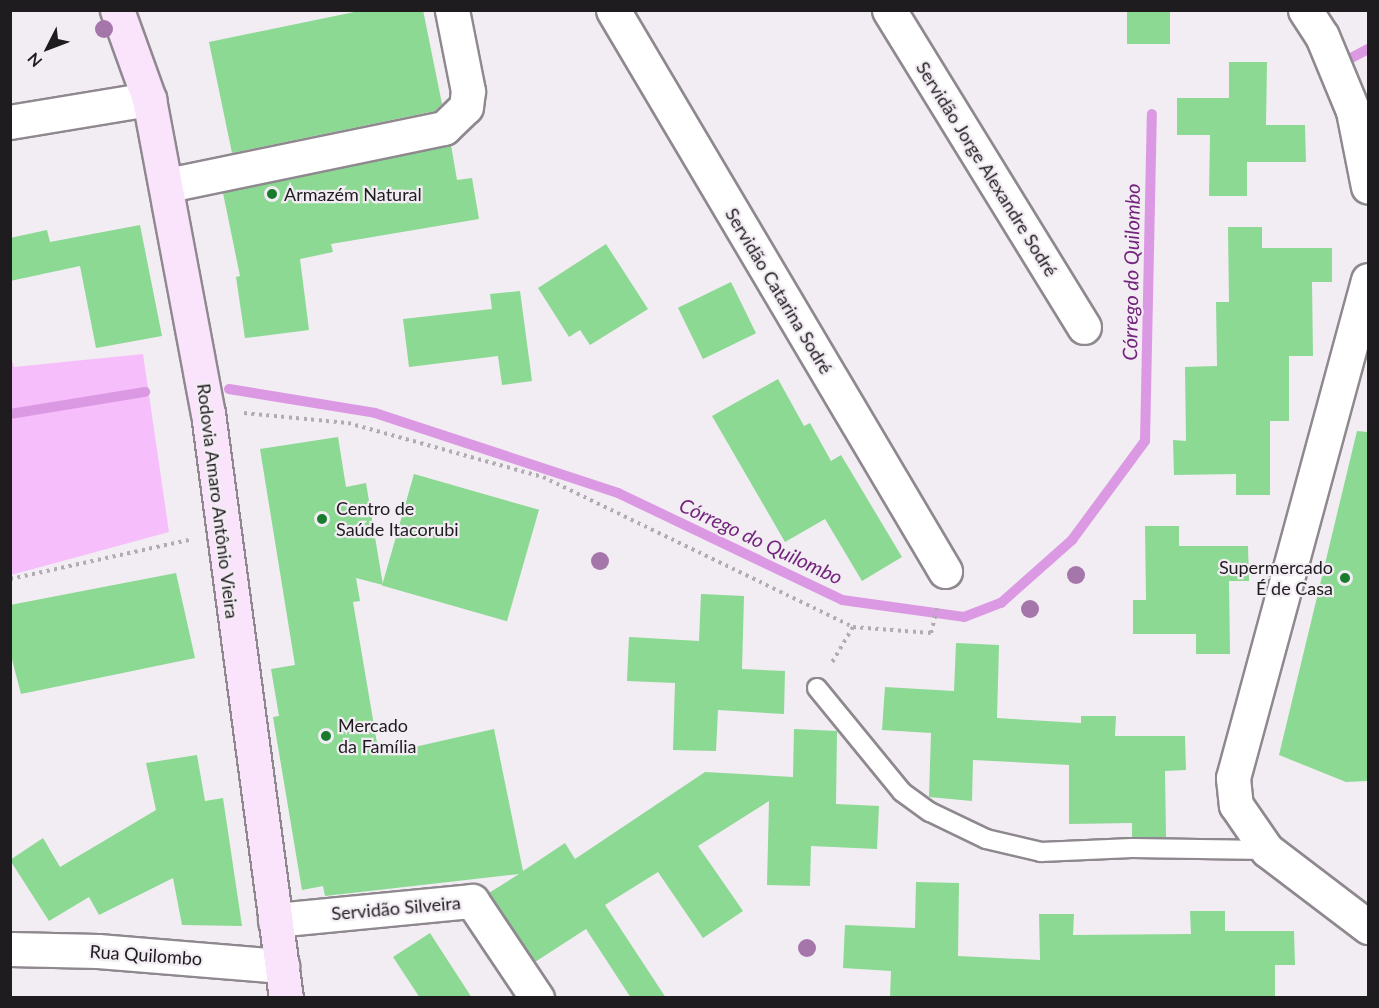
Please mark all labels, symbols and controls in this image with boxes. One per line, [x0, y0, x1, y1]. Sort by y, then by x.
north arrow [18, 18, 78, 78]
text: N [23, 49, 45, 71]
street label: Servidão Jorge Alexandre Sodré [912, 57, 1062, 281]
place label: Armazém Natural [284, 183, 422, 205]
water label: Córrego do Quilombo [1117, 183, 1145, 361]
marker: Armazém Natural [265, 187, 279, 201]
street label: Servidão Catarina Sodré [721, 204, 837, 378]
street label: Rodovia Amaro Antônio Vieira [193, 381, 243, 621]
water label: Córrego do Quilombo [676, 493, 846, 589]
place label: Centro de Saúde Itacorubi [336, 498, 459, 540]
marker: Centro de Saúde Itacorubi [313, 510, 331, 528]
place label: Supermercado É de Casa [1219, 557, 1333, 600]
marker: Supermercado É de Casa [1338, 571, 1352, 585]
place label: Mercado da Família [338, 715, 416, 758]
marker: Mercado da Família [319, 729, 333, 743]
street label: Servidão Silveira [330, 892, 462, 924]
street label: Rua Quilombo [89, 940, 203, 970]

